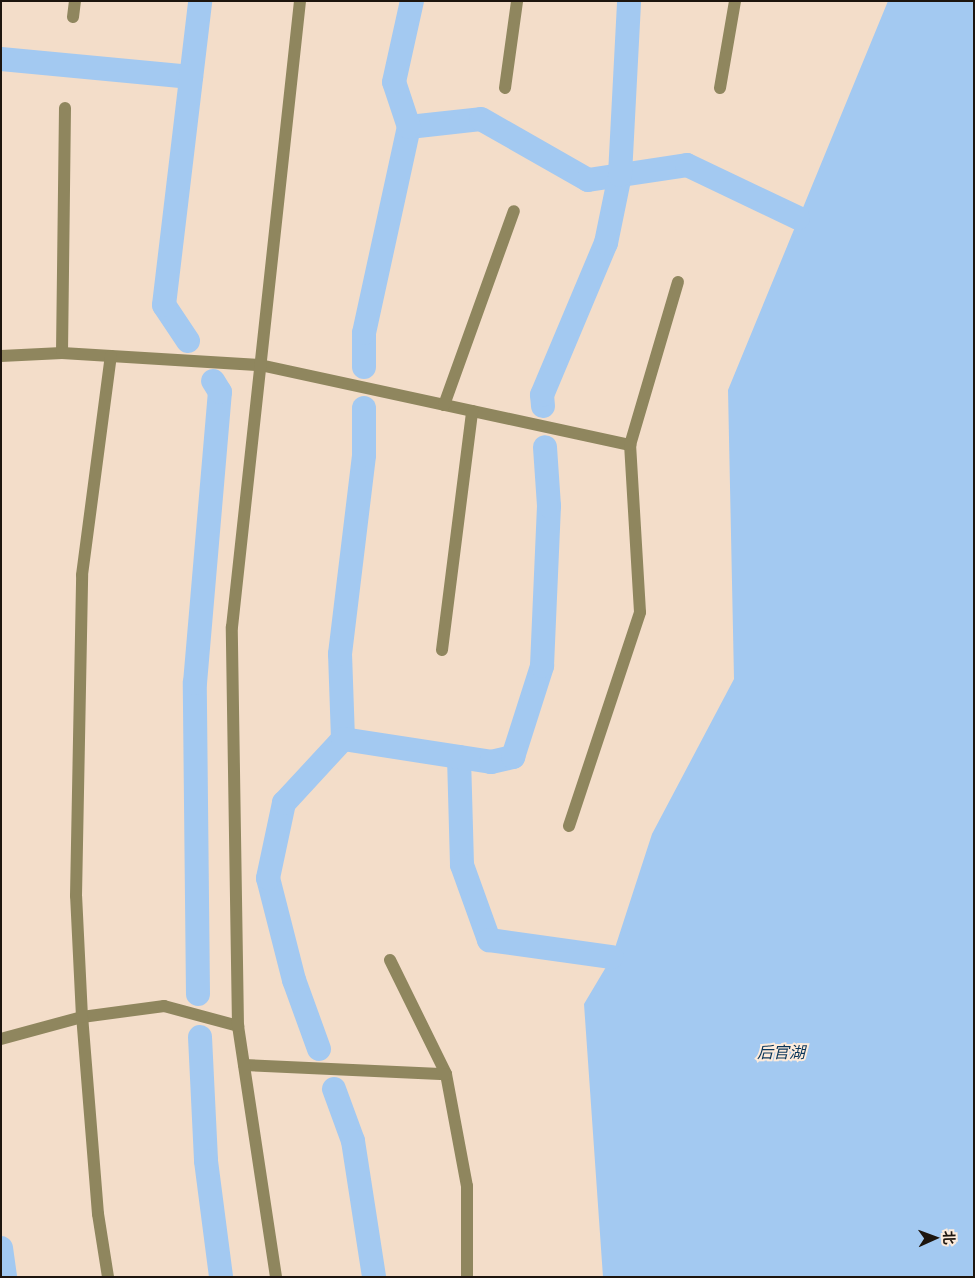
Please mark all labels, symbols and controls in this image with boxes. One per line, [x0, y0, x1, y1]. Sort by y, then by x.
water label: 后官湖 [757, 1041, 805, 1061]
north arrow [910, 1213, 960, 1263]
text: 北 [940, 1230, 960, 1245]

